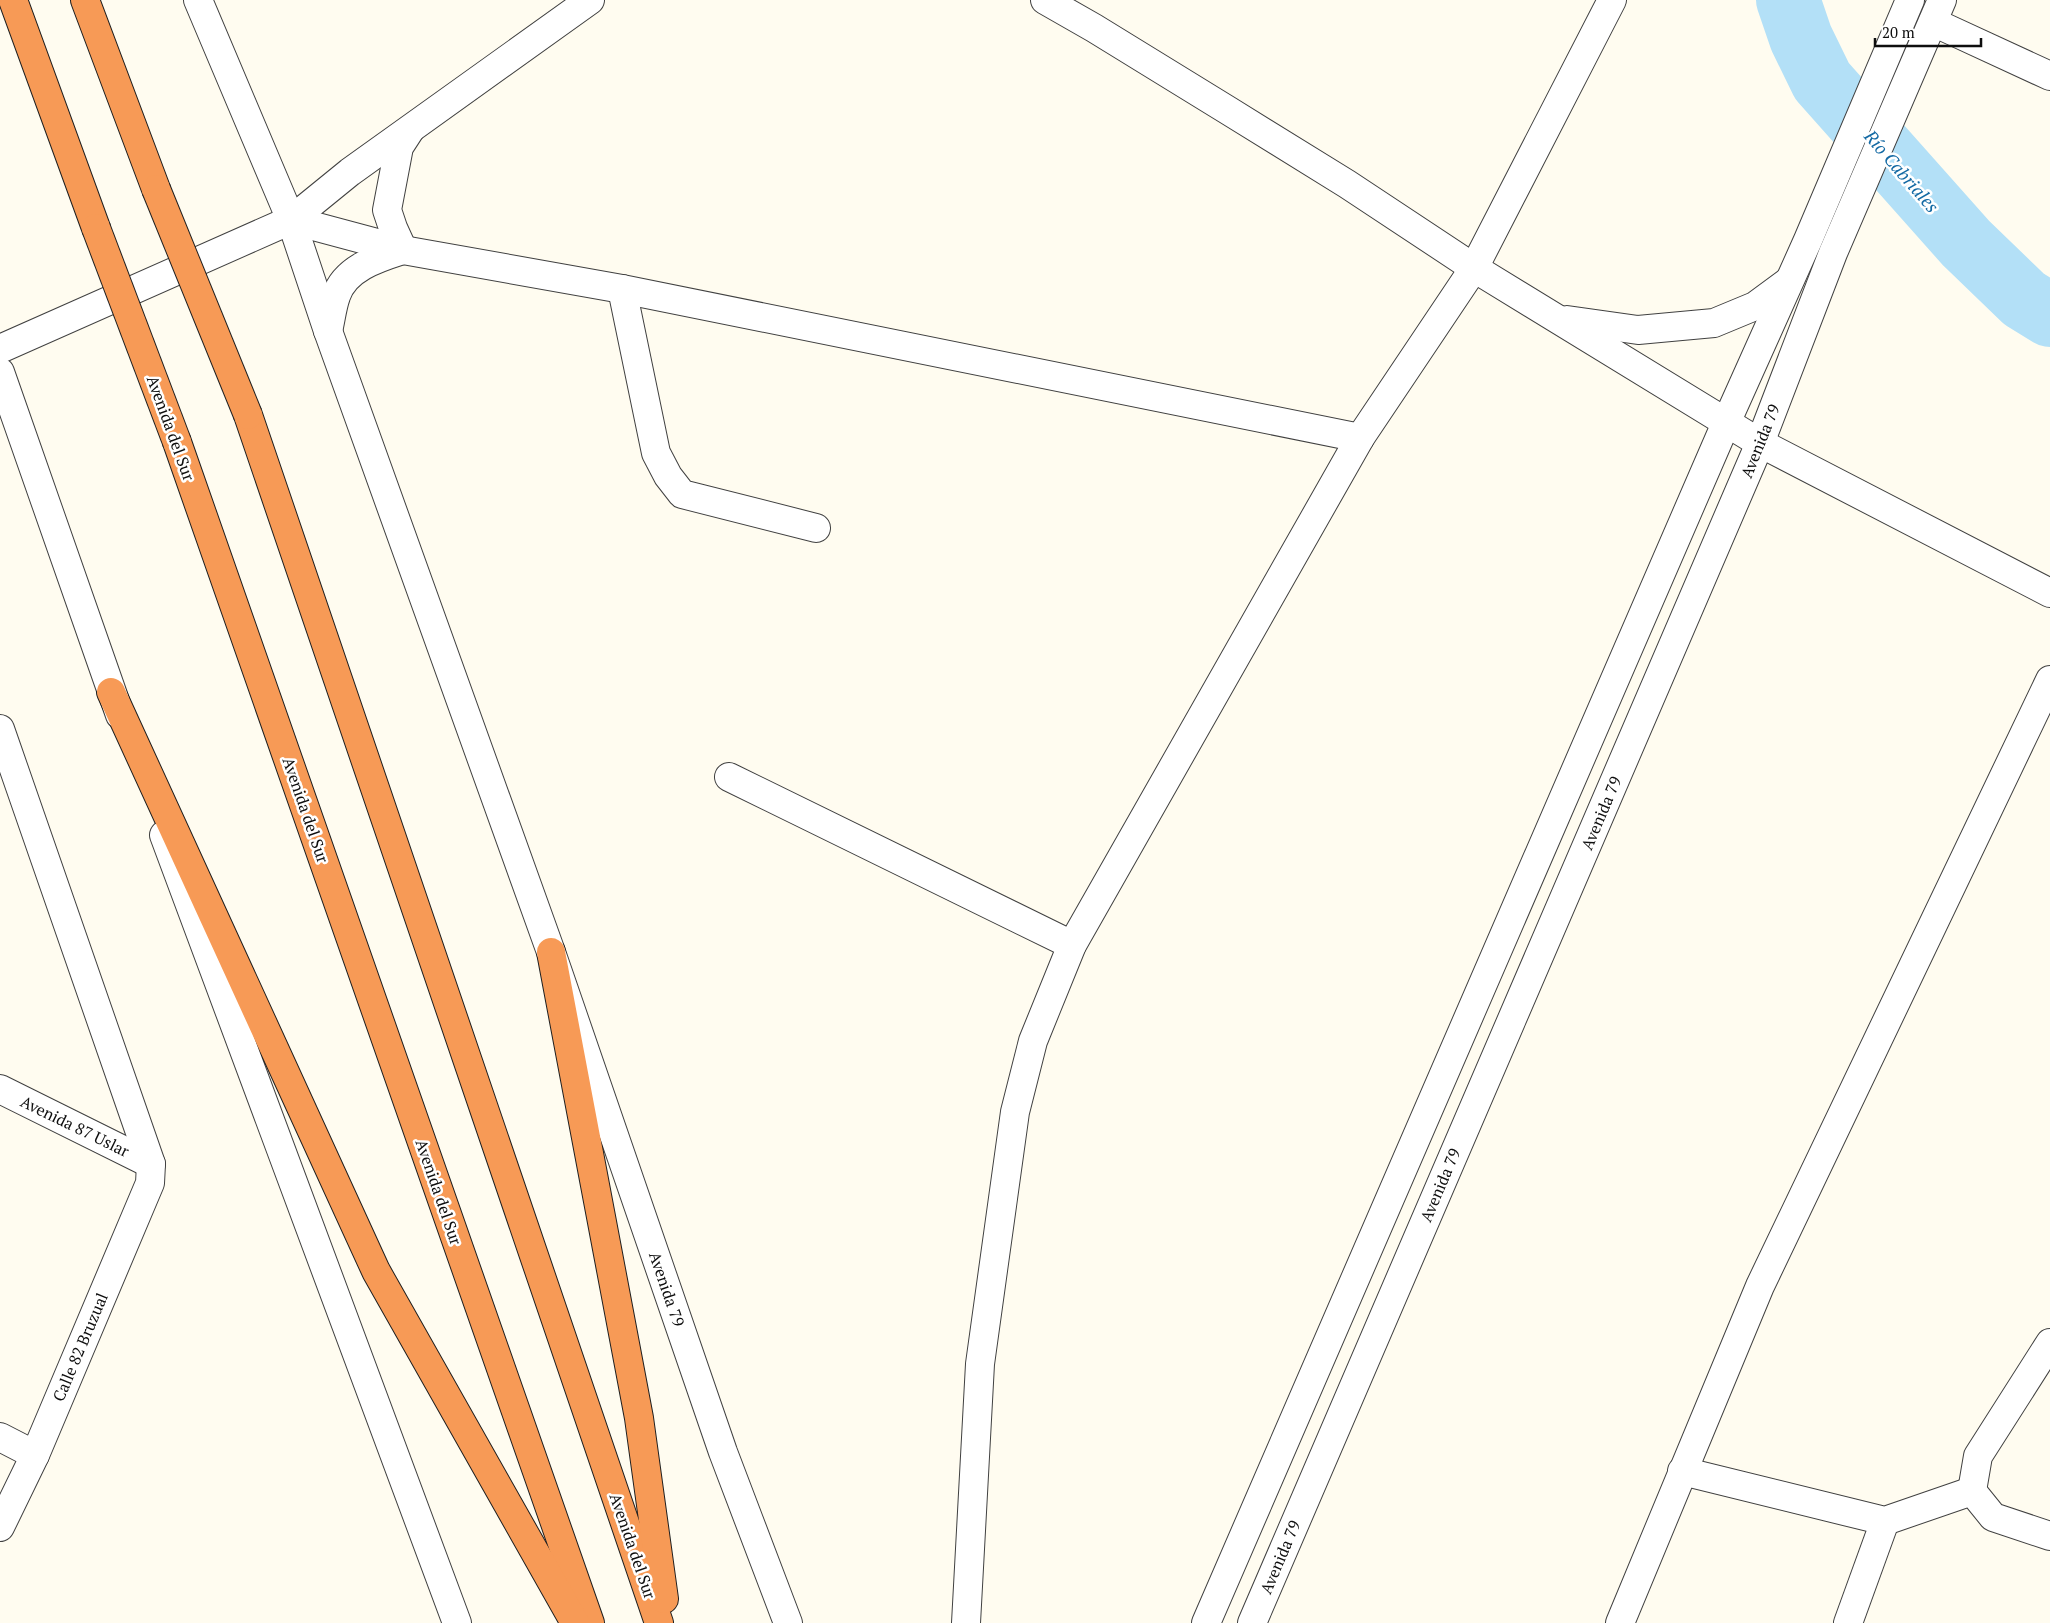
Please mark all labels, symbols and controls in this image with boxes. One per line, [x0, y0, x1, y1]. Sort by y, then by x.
scale bar [1875, 15, 1981, 47]
text: 20 m [1882, 22, 1915, 42]
water label: Río Cabriales [1859, 124, 1945, 217]
street label: Avenida del Sur [142, 372, 200, 484]
street label: Avenida 79 [1735, 401, 1785, 481]
street label: Avenida del Sur [278, 754, 335, 867]
street label: Avenida 79 [1576, 773, 1626, 853]
street label: Avenida 87 Uslar [17, 1090, 134, 1162]
street label: Avenida del Sur [411, 1136, 468, 1249]
street label: Avenida 79 [1415, 1145, 1465, 1225]
street label: Avenida 79 [644, 1249, 690, 1329]
street label: Calle 82 Bruzual [47, 1289, 113, 1405]
street label: Avenida del Sur [605, 1490, 662, 1603]
street label: Avenida 79 [1255, 1517, 1305, 1597]

